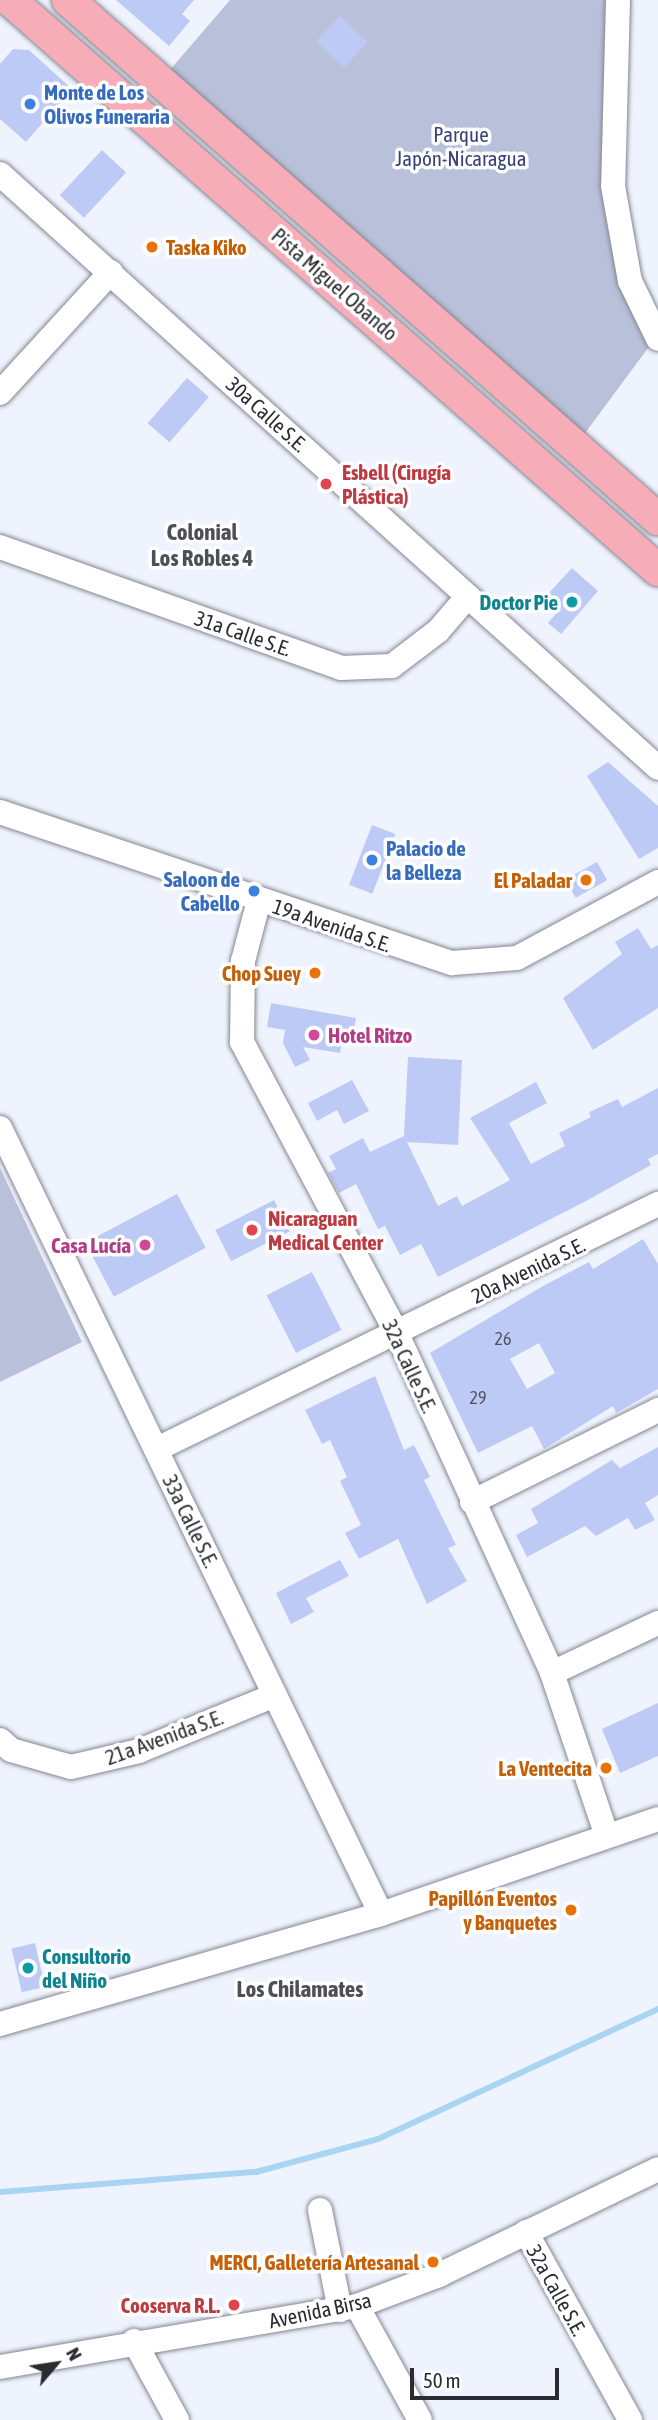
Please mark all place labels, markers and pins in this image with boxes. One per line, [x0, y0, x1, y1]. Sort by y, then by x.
place label: Monte de Los Olivos Funeraria [44, 79, 170, 129]
marker: Monte de Los Olivos Funeraria [22, 96, 38, 112]
place label: Taska Kiko [166, 234, 247, 260]
marker: Taska Kiko [144, 239, 160, 255]
place label: Esbell (Cirugía Plástica) [342, 459, 451, 509]
marker: Esbell (Cirugía Plástica) [316, 474, 336, 494]
place label: Doctor Pie [479, 589, 558, 615]
marker: Doctor Pie [564, 594, 580, 610]
place label: Palacio de la Belleza [386, 835, 466, 885]
marker: Palacio de la Belleza [364, 852, 380, 868]
place label: Saloon de Cabello [164, 866, 240, 916]
place label: El Paladar [494, 867, 572, 893]
marker: El Paladar [578, 872, 594, 888]
marker: Saloon de Cabello [246, 883, 262, 899]
place label: Chop Suey [222, 960, 301, 986]
marker: Chop Suey [307, 965, 323, 981]
place label: Hotel Ritzo [328, 1022, 412, 1048]
marker: Hotel Ritzo [306, 1027, 322, 1043]
place label: Nicaraguan Medical Center [268, 1205, 383, 1255]
marker: Nicaraguan Medical Center [242, 1220, 262, 1240]
place label: Casa Lucía [51, 1232, 131, 1258]
marker: Casa Lucía [137, 1237, 153, 1253]
place label: La Ventecita [498, 1755, 592, 1781]
marker: La Ventecita [598, 1760, 614, 1776]
place label: Papillón Eventos y Banquetes [429, 1885, 557, 1935]
marker: Papillón Eventos y Banquetes [563, 1902, 579, 1918]
place label: Consultorio del Niño [42, 1943, 131, 1993]
marker: Consultorio del Niño [20, 1960, 36, 1976]
place label: MERCI, Galletería Artesanal [210, 2249, 419, 2275]
marker: MERCI, Galletería Artesanal [425, 2254, 441, 2270]
place label: Cooserva R.L. [120, 2292, 220, 2318]
marker: Cooserva R.L. [226, 2297, 242, 2313]

